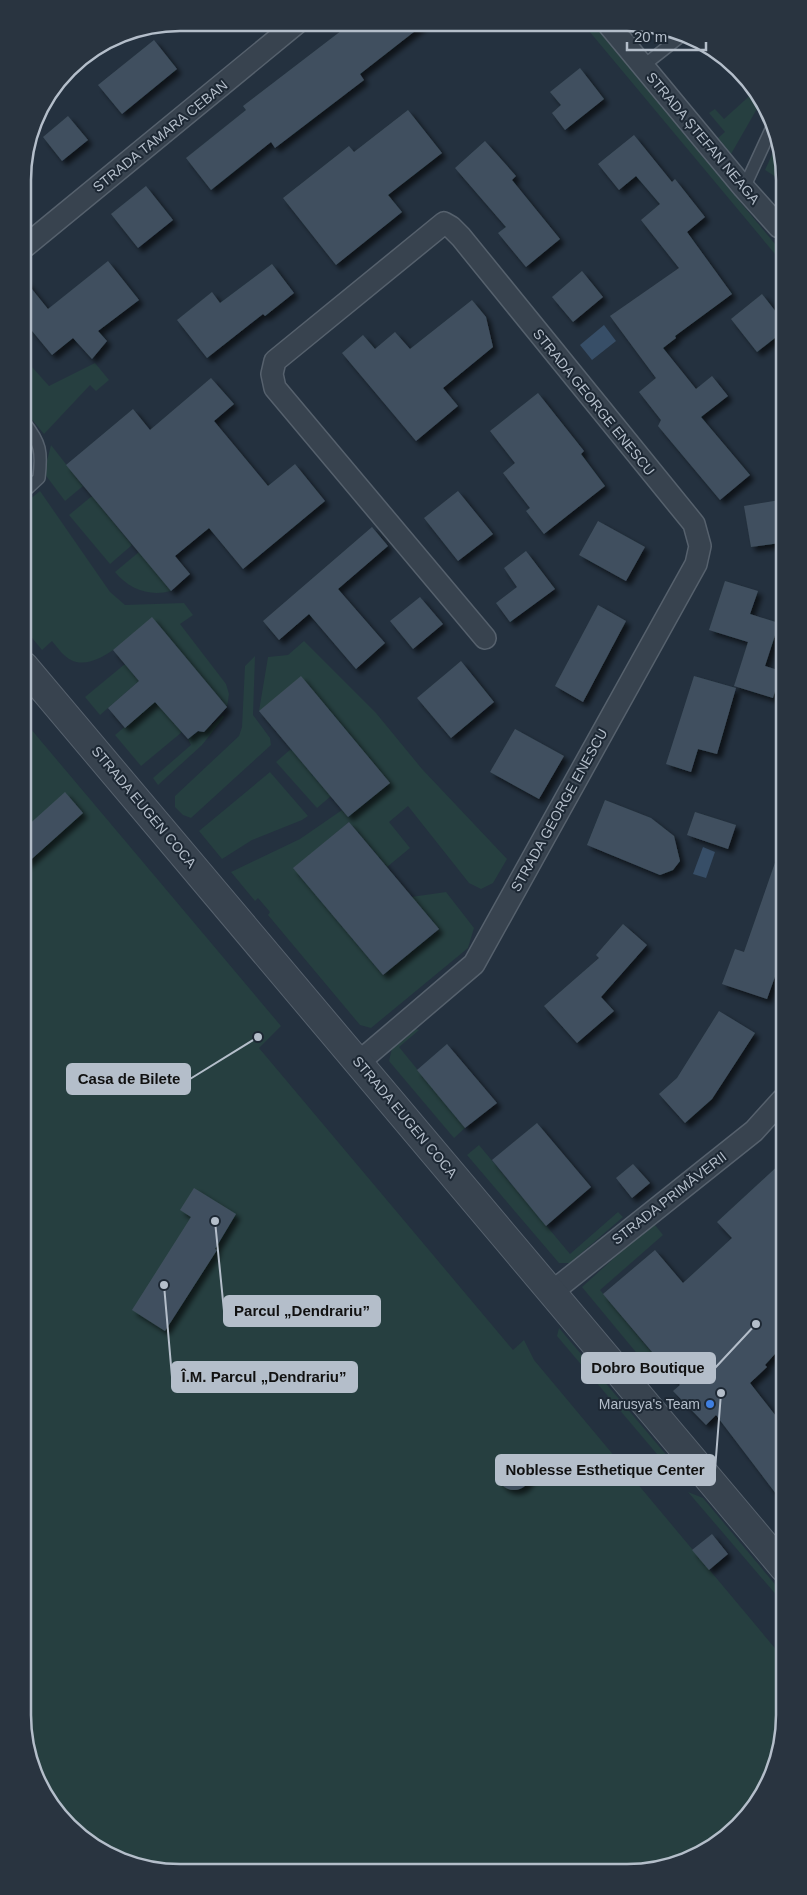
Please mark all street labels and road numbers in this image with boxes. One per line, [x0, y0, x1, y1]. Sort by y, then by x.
street label: STRADA ȘTEFAN NEAGA [643, 69, 763, 208]
street label: STRADA TAMARA CEBAN [90, 77, 230, 195]
street label: STRADA GEORGE ENESCU [530, 326, 658, 478]
street label: STRADA GEORGE ENESCU [507, 726, 611, 894]
street label: STRADA EUGEN COCA [88, 743, 200, 872]
street label: STRADA EUGEN COCA [349, 1053, 461, 1182]
street label: STRADA PRIMĂVERII [609, 1148, 729, 1248]

